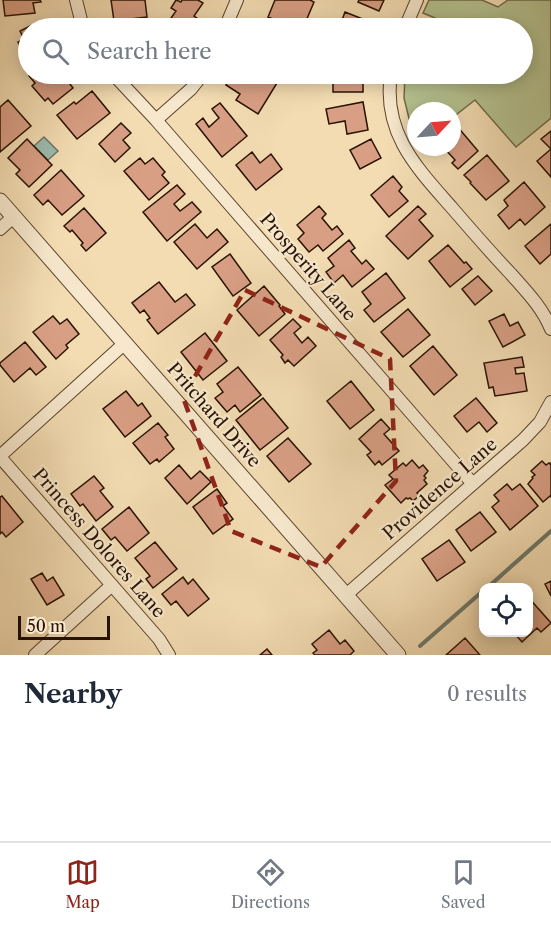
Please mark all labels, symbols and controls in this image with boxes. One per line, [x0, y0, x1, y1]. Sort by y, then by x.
search box [18, 18, 533, 84]
icon: search [39, 35, 72, 68]
text: Search here [87, 38, 212, 65]
north arrow [407, 102, 461, 156]
street label: Prosperity Lane [255, 209, 361, 325]
street label: Pritchard Drive [163, 358, 265, 472]
street label: Providence Lane [378, 433, 502, 545]
street label: Princess Dolores Lane [28, 464, 170, 622]
map controls [479, 583, 533, 637]
button: locate [479, 583, 533, 637]
scale bar [18, 613, 110, 640]
text: 50 m [27, 616, 65, 636]
text: Nearby [24, 678, 122, 710]
text: 0 results [447, 682, 527, 706]
tab: Map [66, 856, 100, 912]
tab: Directions [231, 856, 310, 912]
tab: Saved [441, 856, 485, 912]

